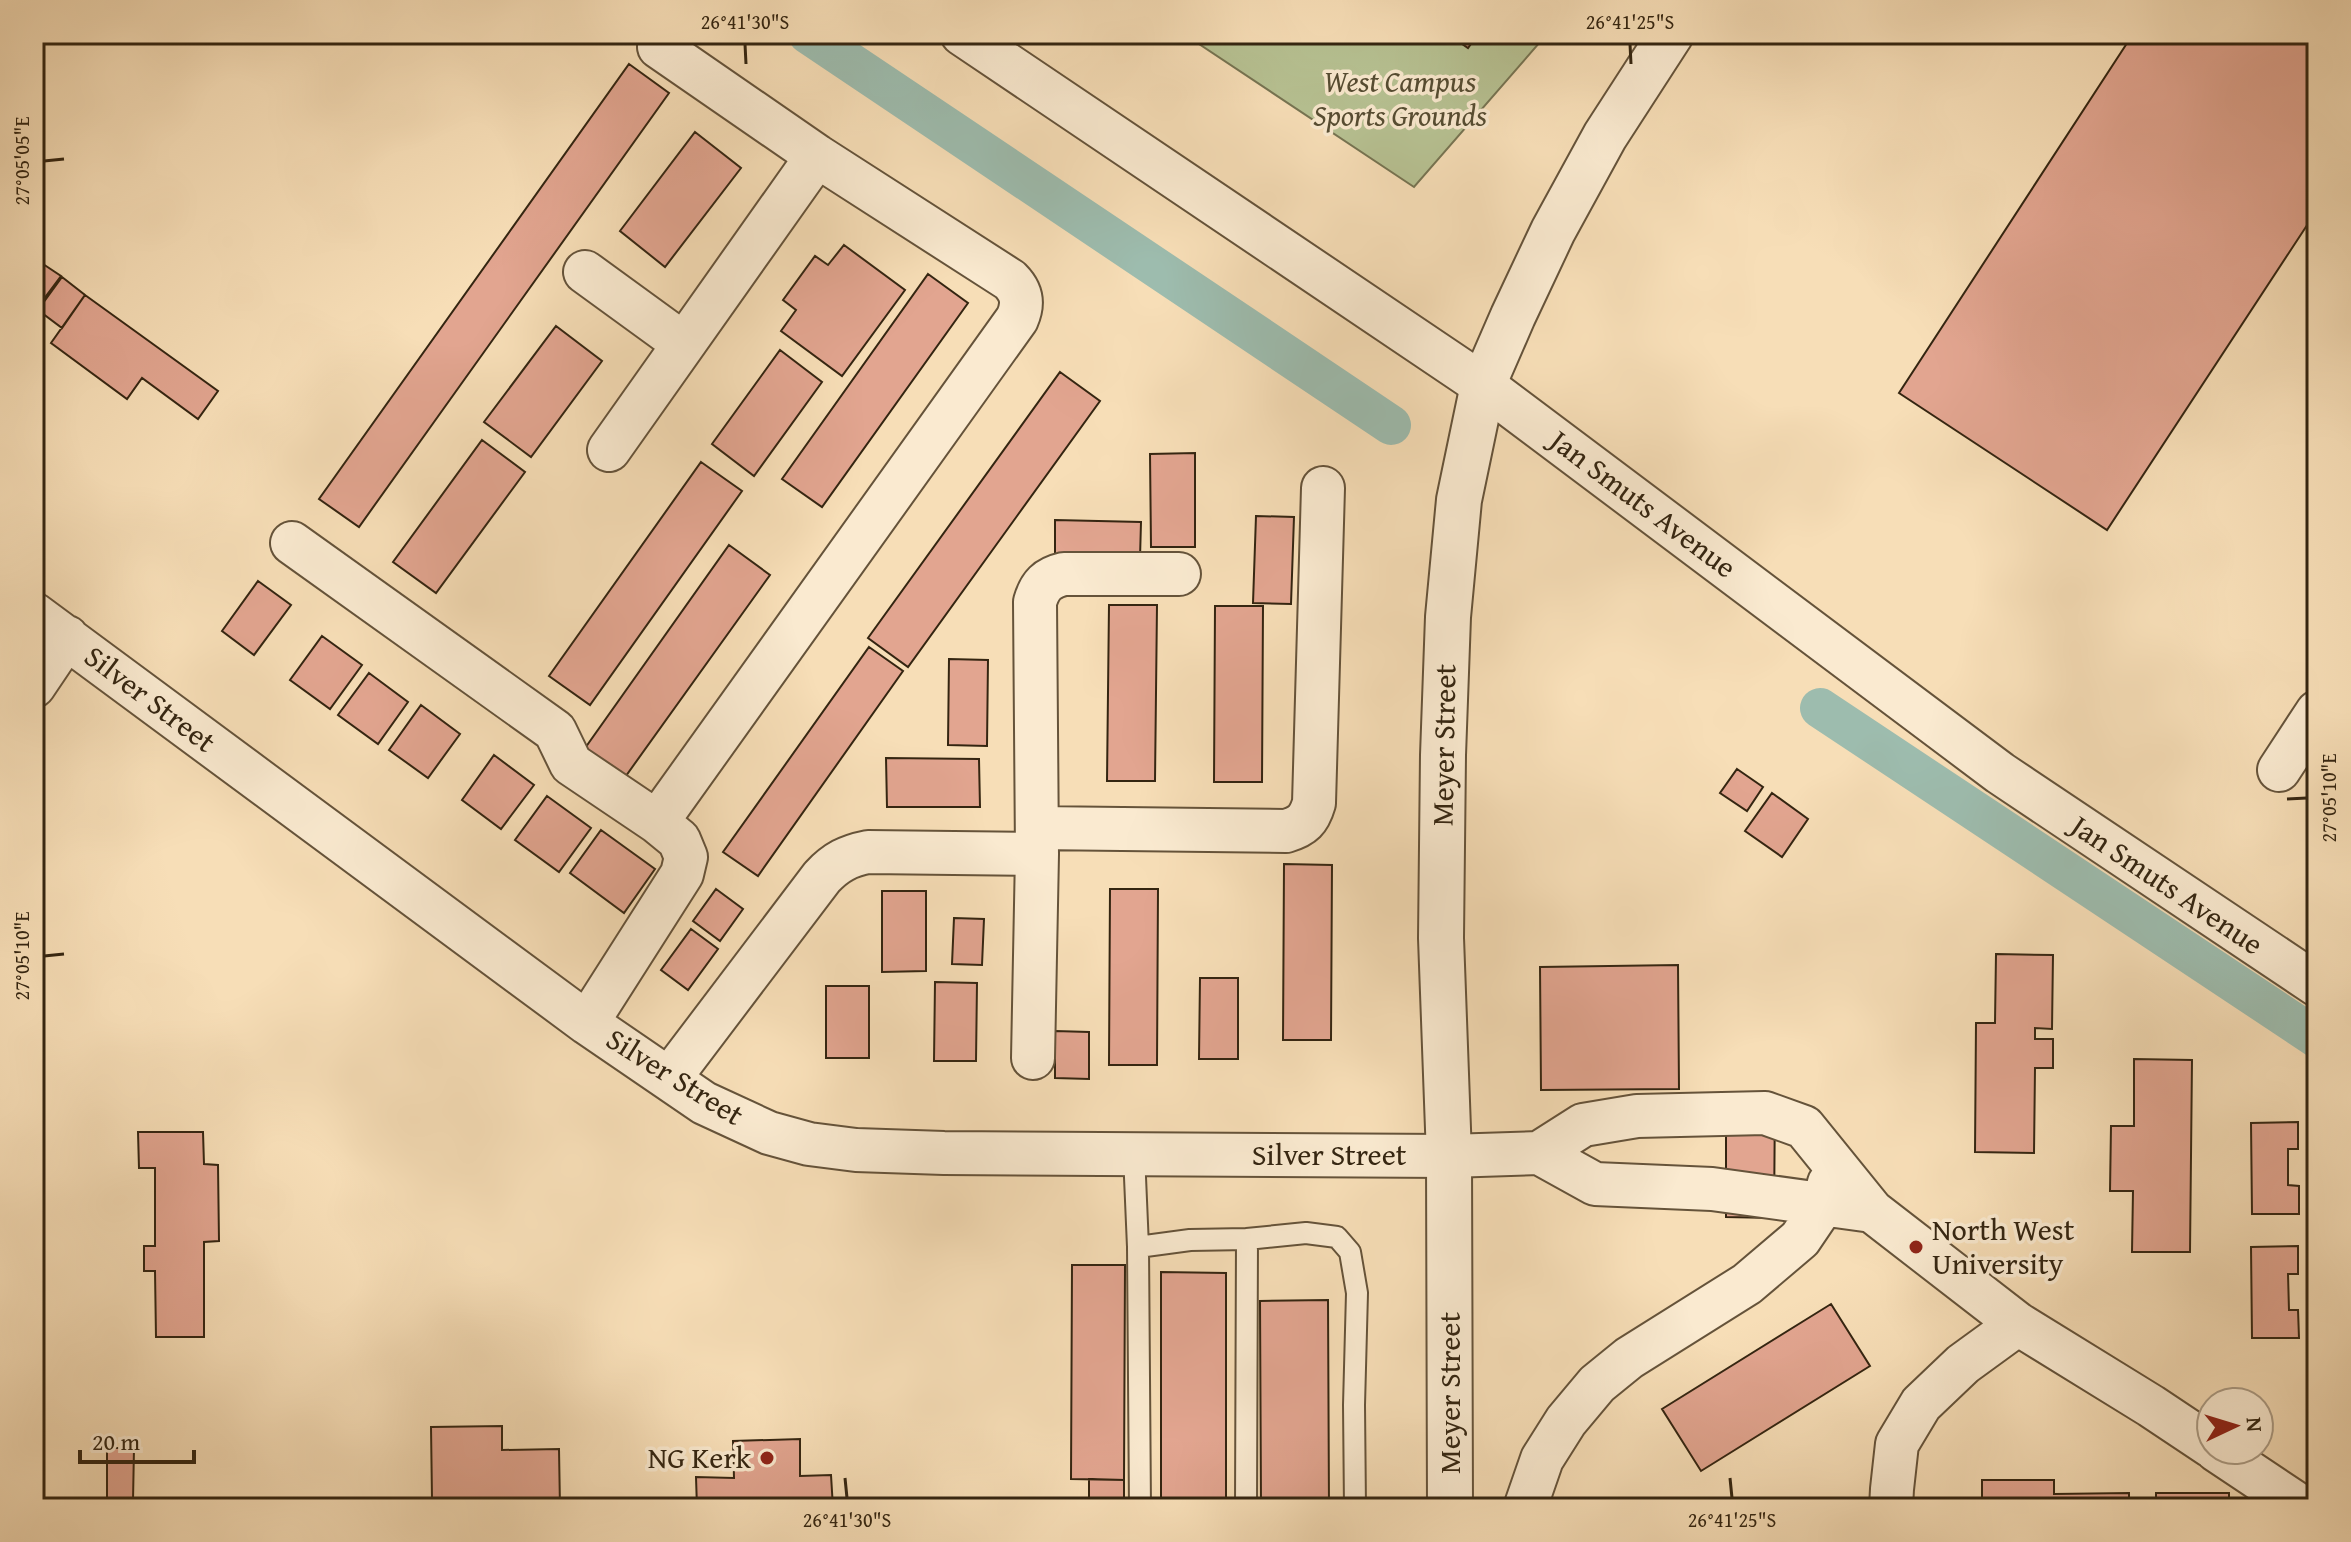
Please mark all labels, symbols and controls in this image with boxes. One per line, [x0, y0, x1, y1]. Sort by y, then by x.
text: 26°41'30"S [701, 7, 789, 36]
text: 26°41'25"S [1586, 7, 1674, 36]
park label: West Campus Sports Grounds [1313, 59, 1487, 137]
text: 27°05'05"E [7, 117, 36, 205]
street label: Jan Smuts Avenue [1538, 416, 1746, 588]
street label: Silver Street [76, 634, 226, 763]
street label: Meyer Street [1420, 663, 1466, 826]
text: 27°05'10"E [2314, 754, 2343, 842]
street label: Jan Smuts Avenue [2059, 801, 2273, 965]
text: 27°05'10"E [7, 912, 36, 1000]
street label: Silver Street [598, 1017, 753, 1136]
street label: Silver Street [1252, 1132, 1407, 1176]
place label: North West University [1932, 1207, 2075, 1285]
marker: North West University [1907, 1238, 1925, 1256]
street label: Meyer Street [1427, 1312, 1471, 1474]
north arrow [2195, 1386, 2275, 1466]
scale bar [80, 1414, 194, 1464]
text: N [2238, 1416, 2271, 1433]
text: 20 m [92, 1424, 140, 1459]
place label: NG Kerk [648, 1435, 752, 1479]
marker: NG Kerk [758, 1449, 776, 1467]
text: 26°41'30"S [803, 1505, 891, 1534]
text: 26°41'25"S [1688, 1505, 1776, 1534]

